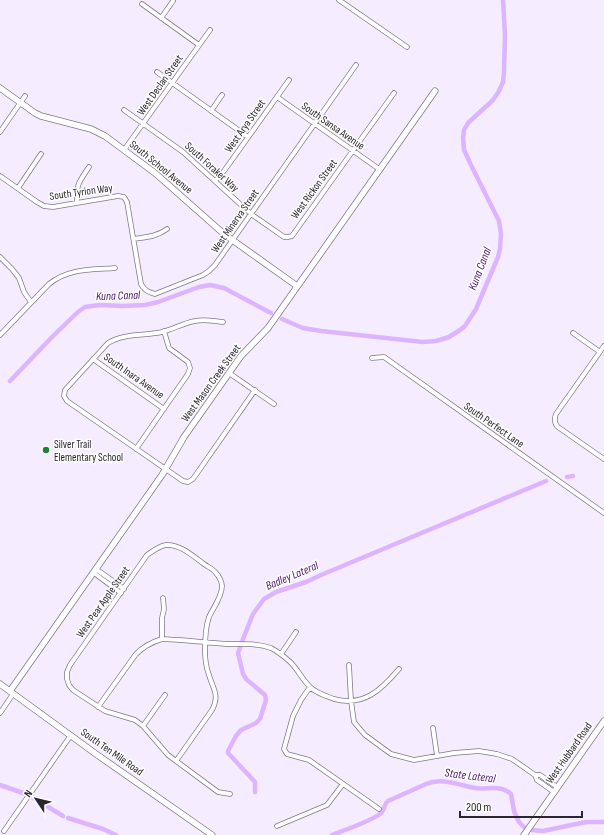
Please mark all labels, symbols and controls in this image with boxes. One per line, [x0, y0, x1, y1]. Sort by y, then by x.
street label: West Declan Street [134, 52, 186, 118]
street label: West Arya Street [222, 96, 268, 155]
street label: South Sansa Avenue [299, 99, 367, 153]
street label: South School Avenue [127, 138, 195, 196]
street label: South Foraker Way [182, 139, 242, 195]
street label: West Rickon Street [288, 156, 340, 221]
street label: South Tyrion Way [49, 181, 114, 203]
street label: West Minerva Street [208, 186, 262, 255]
water label: Kuna Canal [465, 245, 495, 292]
water label: Kuna Canal [96, 288, 141, 304]
street label: West Mason Creek Street [179, 341, 244, 424]
street label: South Inara Avenue [101, 350, 167, 402]
street label: South Perfect Lane [461, 400, 527, 450]
place label: Silver Trail Elementary School [54, 438, 123, 464]
marker: Silver Trail Elementary School [41, 445, 51, 455]
water label: Badley Lateral [263, 558, 321, 594]
street label: West Pear Apple Street [74, 563, 133, 640]
street label: West Hubbard Road [543, 720, 595, 786]
street label: South Ten Mile Road [78, 726, 146, 779]
water label: State Lateral [444, 765, 497, 787]
north arrow [16, 779, 56, 819]
text: N [21, 787, 35, 800]
scale bar [460, 793, 582, 819]
text: 200 m [466, 800, 492, 815]

